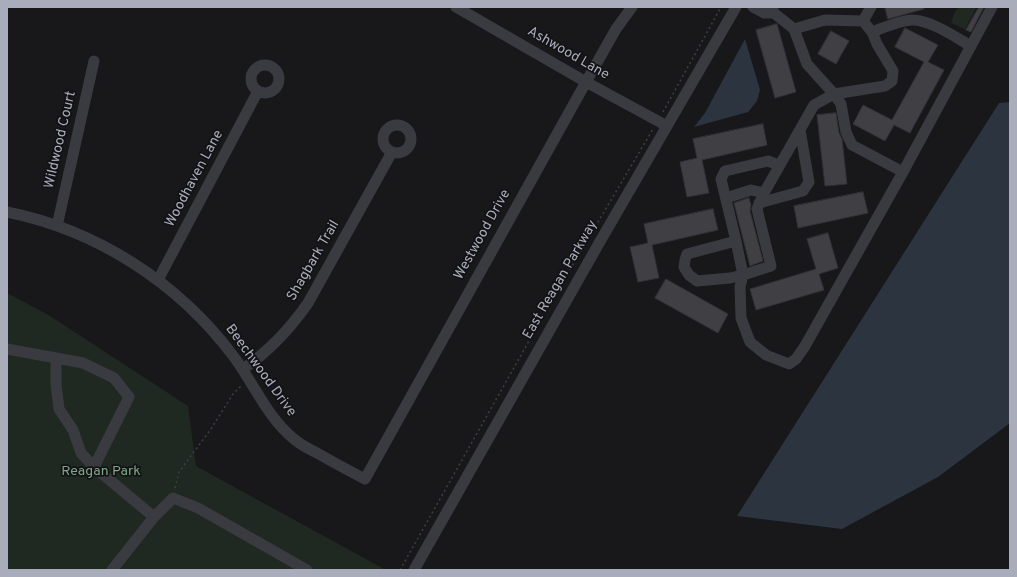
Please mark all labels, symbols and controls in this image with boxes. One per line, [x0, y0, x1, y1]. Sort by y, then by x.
street label: Ashwood Lane [524, 24, 612, 84]
street label: Wildwood Court [42, 89, 80, 191]
street label: Woodhaven Lane [162, 128, 228, 230]
street label: Westwood Drive [451, 187, 515, 283]
street label: East Reagan Parkway [520, 217, 602, 343]
street label: Shagbark Trail [284, 218, 344, 304]
street label: Beechwood Drive [221, 322, 299, 420]
park label: Reagan Park [61, 464, 141, 480]

